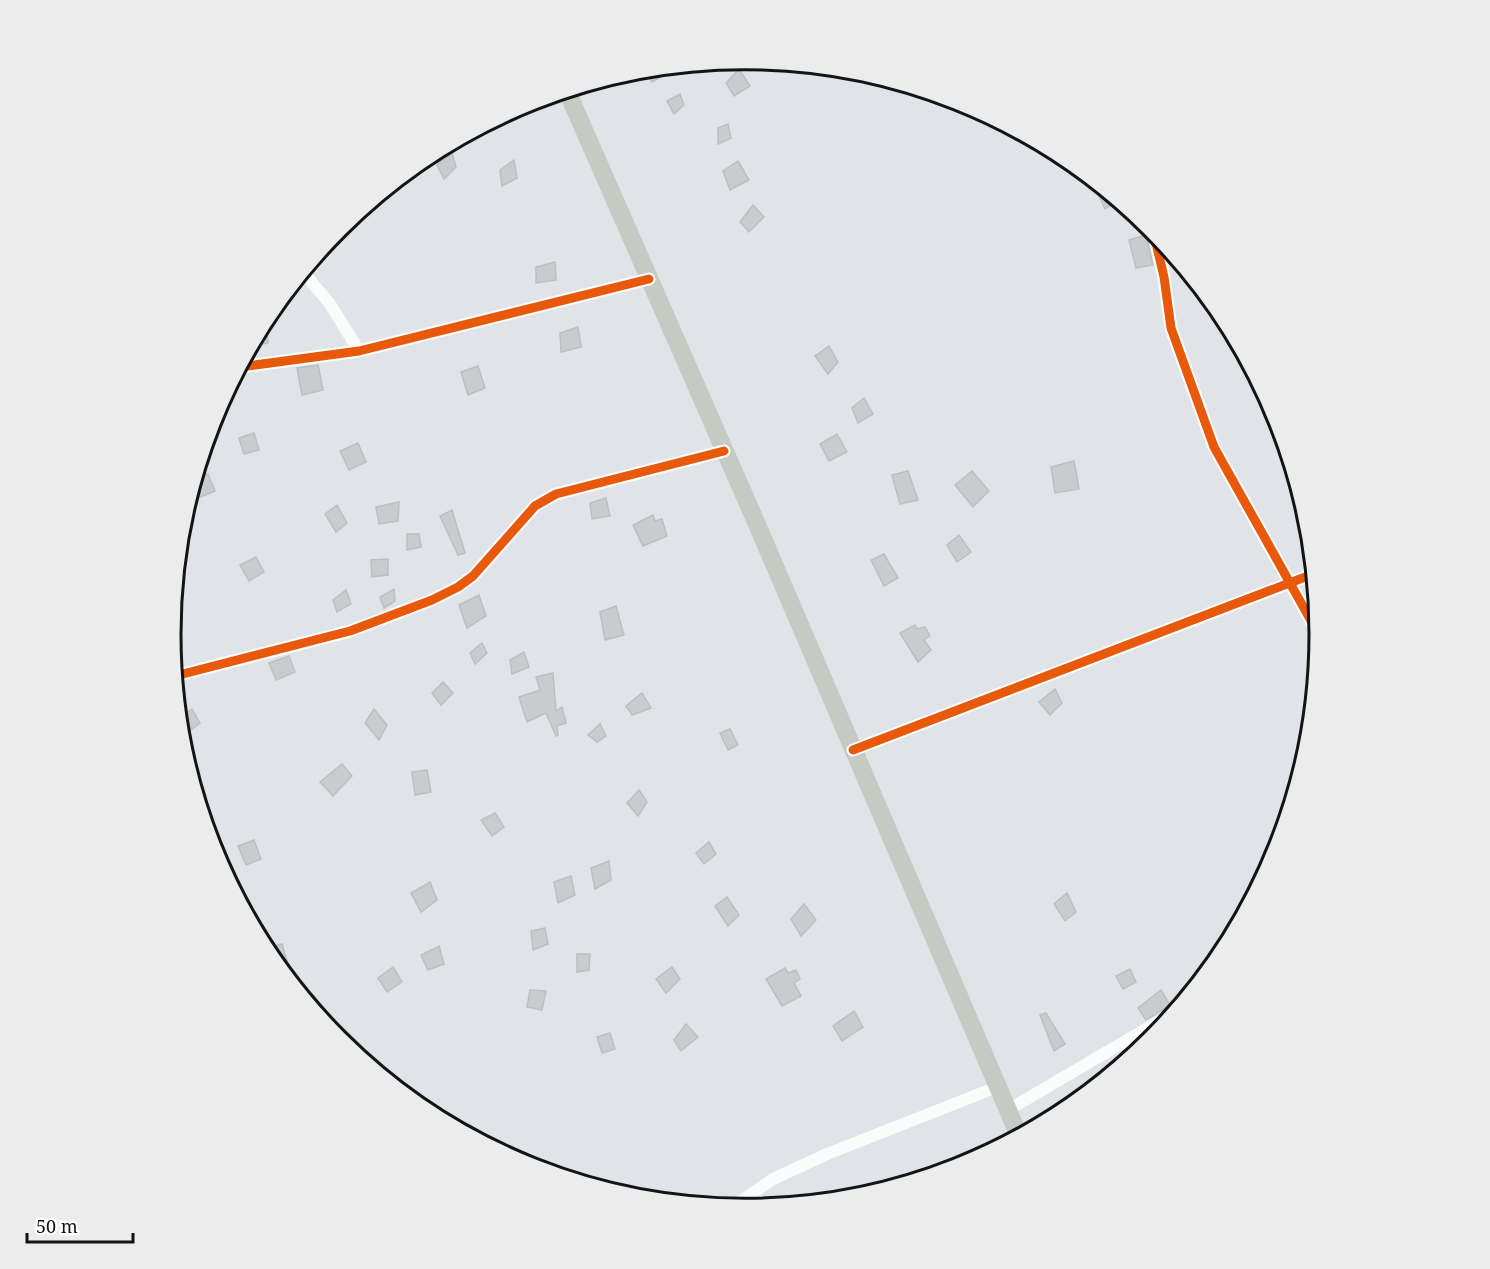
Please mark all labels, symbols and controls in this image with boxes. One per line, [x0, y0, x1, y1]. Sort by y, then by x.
scale bar [27, 1206, 134, 1244]
text: 50 m [36, 1214, 78, 1238]

